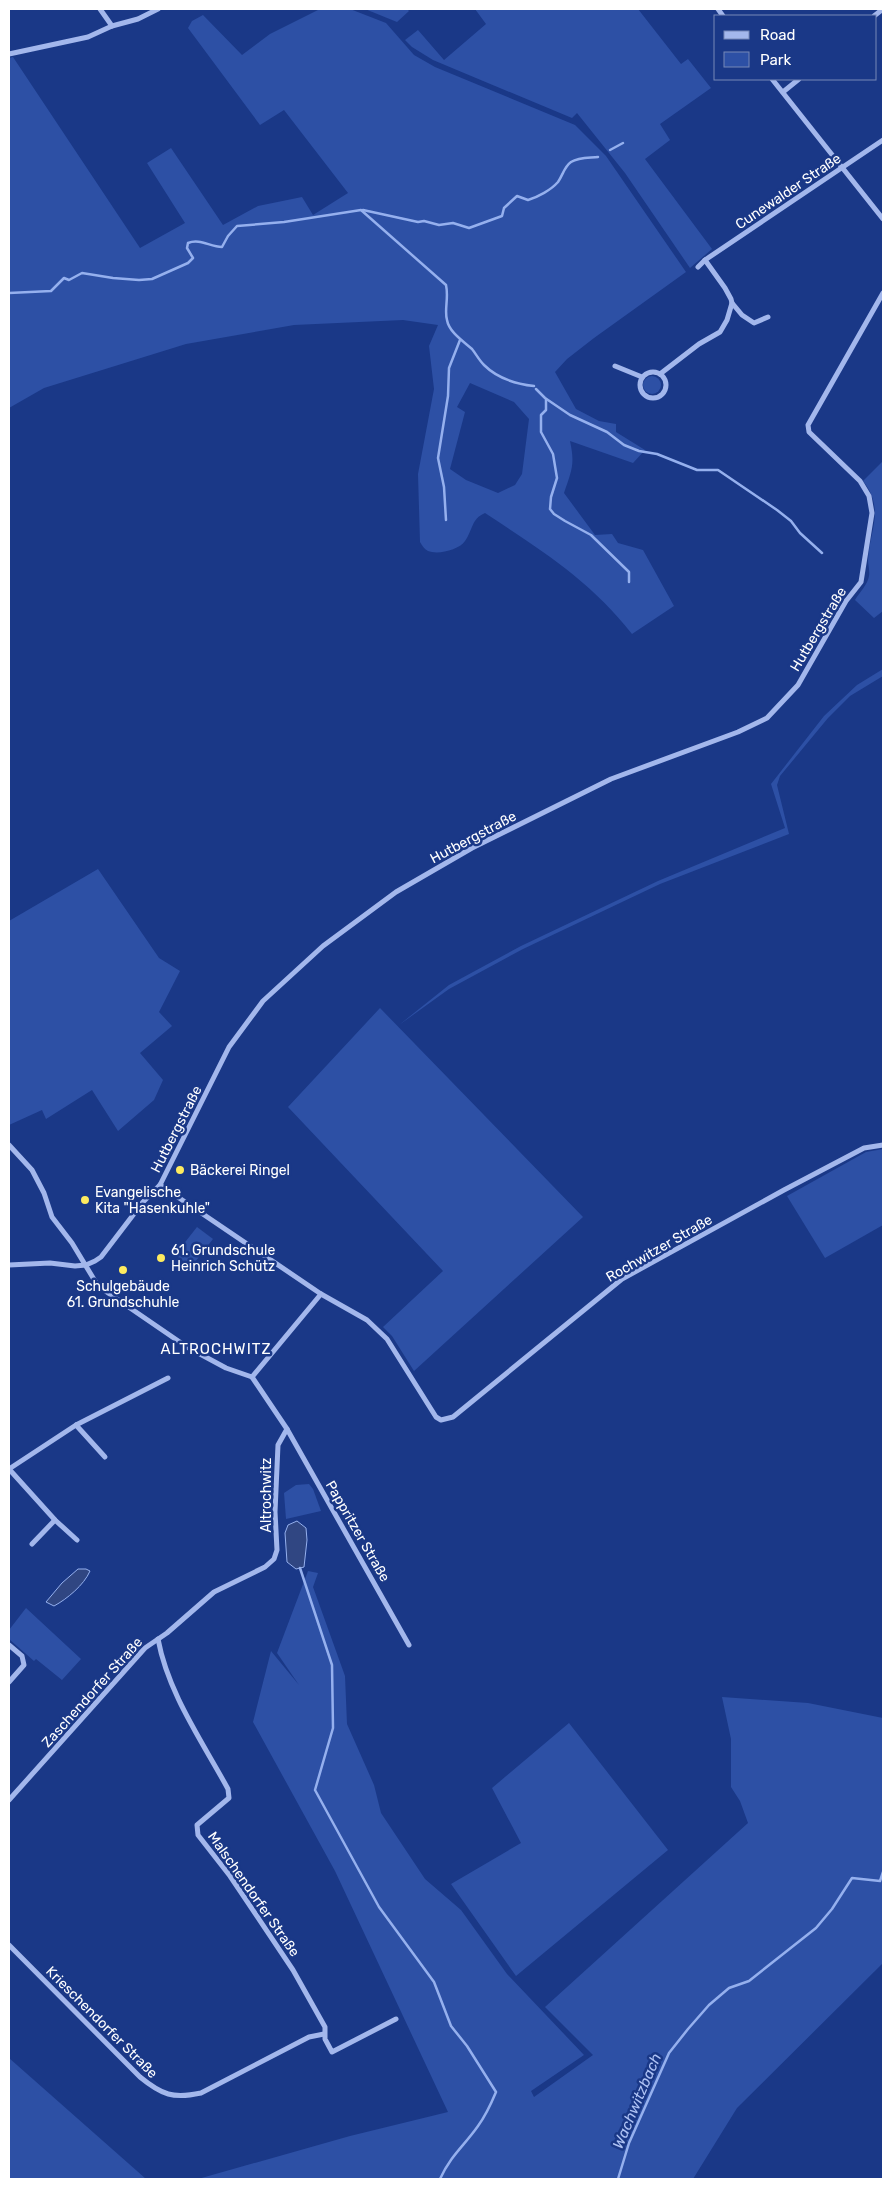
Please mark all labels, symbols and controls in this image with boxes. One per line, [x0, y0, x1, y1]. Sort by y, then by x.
legend [714, 15, 877, 80]
text: Road [760, 26, 796, 44]
text: Park [760, 51, 791, 69]
street label: Cunewalder Straße [732, 150, 844, 233]
street label: Hutbergstraße [787, 584, 850, 674]
street label: Hutbergstraße [427, 808, 519, 867]
street label: Hutbergstraße [147, 1083, 206, 1176]
place label: Bäckerei Ringel [190, 1162, 290, 1179]
marker: Bäckerei Ringel [174, 1164, 186, 1176]
place label: Evangelische Kita "Hasenkuhle" [95, 1184, 210, 1217]
marker: Evangelische Kita "Hasenkuhle" [79, 1194, 91, 1206]
street label: Rochwitzer Straße [603, 1211, 716, 1286]
place label: 61. Grundschule Heinrich Schütz [171, 1242, 275, 1275]
marker: 61. Grundschule Heinrich Schütz [155, 1252, 167, 1264]
marker: Schulgebäude 61. Grundschuhle [117, 1264, 129, 1276]
place label: Schulgebäude 61. Grundschuhle [67, 1278, 180, 1311]
district label: ALTROCHWITZ [161, 1340, 271, 1358]
street label: Altrochwitz [258, 1458, 275, 1532]
street label: Pappritzer Straße [322, 1478, 393, 1585]
street label: Zaschendorfer Straße [38, 1634, 146, 1751]
street label: Malschendorfer Straße [204, 1829, 303, 1960]
street label: Krieschendorfer Straße [42, 1963, 161, 2082]
water label: Wachwitzbach [609, 2051, 665, 2151]

